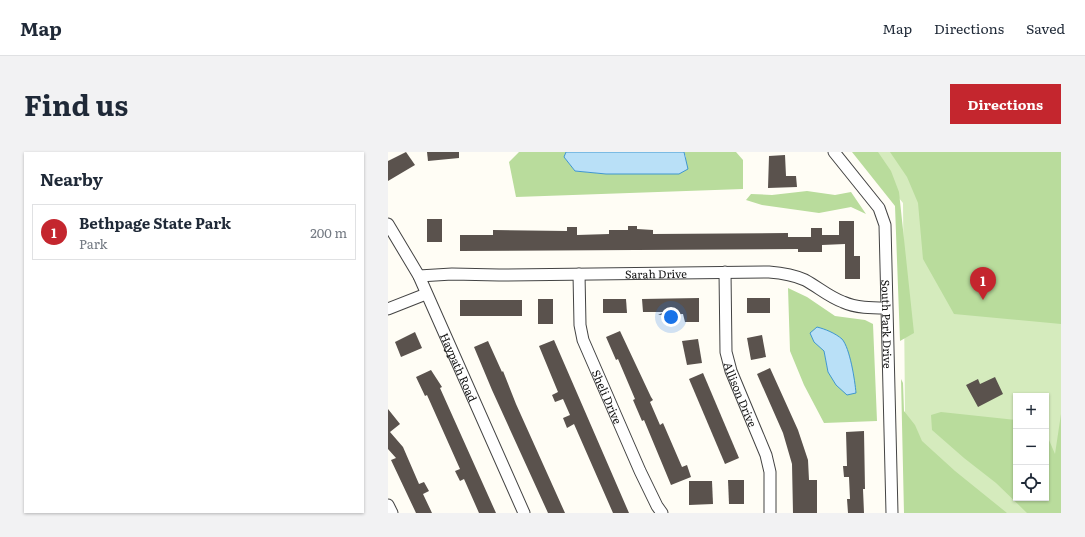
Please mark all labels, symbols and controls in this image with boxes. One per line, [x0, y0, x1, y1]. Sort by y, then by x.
text: Map [20, 14, 62, 42]
text: Map [882, 18, 912, 38]
text: Directions [934, 18, 1004, 38]
text: Saved [1026, 18, 1065, 38]
text: Find us [24, 83, 128, 125]
button: Directions [950, 84, 1061, 124]
text: Nearby [40, 166, 103, 191]
text: Bethpage State Park [79, 211, 231, 234]
text: 1 [51, 223, 57, 242]
text: 200 m [310, 223, 347, 242]
text: Park [79, 234, 108, 253]
street label: Sarah Drive [625, 265, 687, 282]
pin: 1 [970, 267, 996, 300]
street label: South Park Drive [878, 279, 896, 369]
your location [661, 307, 681, 327]
street label: Haypath Road [437, 330, 482, 404]
street label: Allison Drive [721, 360, 761, 430]
street label: Sheli Drive [589, 367, 627, 427]
map controls [1013, 393, 1049, 501]
button: + [1013, 393, 1049, 429]
button: − [1013, 429, 1049, 465]
button: locate [1013, 465, 1049, 501]

